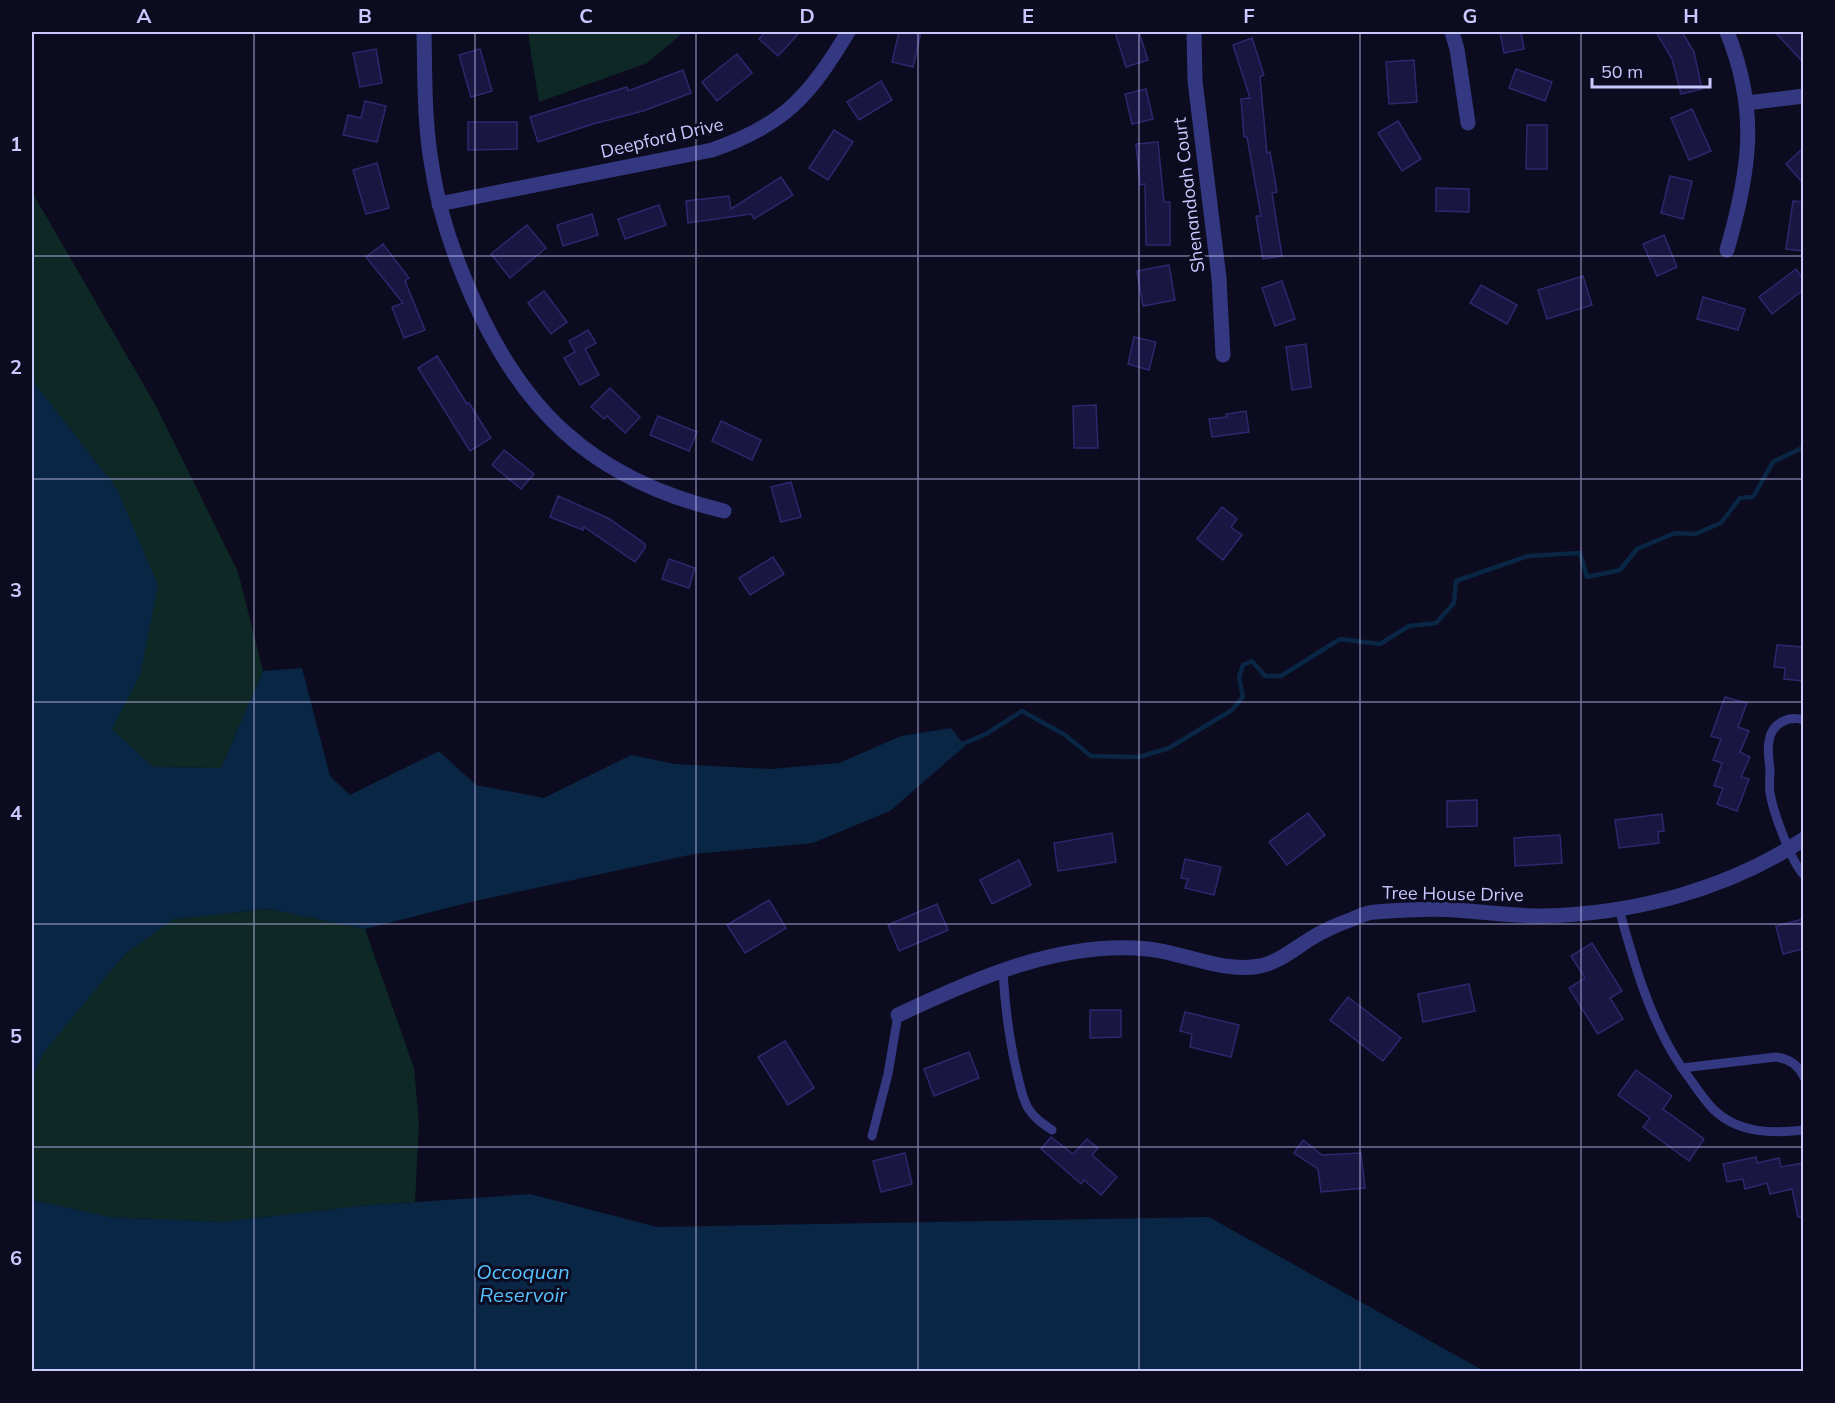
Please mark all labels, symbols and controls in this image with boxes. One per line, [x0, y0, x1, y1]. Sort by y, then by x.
text: A [137, 3, 152, 28]
text: B [358, 3, 372, 28]
text: C [579, 3, 593, 28]
text: D [799, 3, 815, 28]
text: E [1022, 3, 1034, 28]
text: F [1243, 3, 1255, 28]
text: G [1463, 3, 1477, 28]
text: H [1683, 3, 1699, 28]
scale bar [1592, 51, 1710, 89]
text: 50 m [1601, 60, 1643, 83]
street label: Deepford Drive [598, 112, 725, 163]
street label: Shenandoah Court [1168, 116, 1209, 274]
text: 1 [10, 131, 22, 156]
text: 2 [10, 354, 22, 379]
text: 3 [10, 577, 22, 602]
text: 4 [10, 800, 22, 825]
street label: Tree House Drive [1382, 881, 1524, 906]
text: 5 [10, 1023, 22, 1048]
text: 6 [10, 1245, 22, 1270]
water label: Occoquan Reservoir [476, 1259, 570, 1307]

